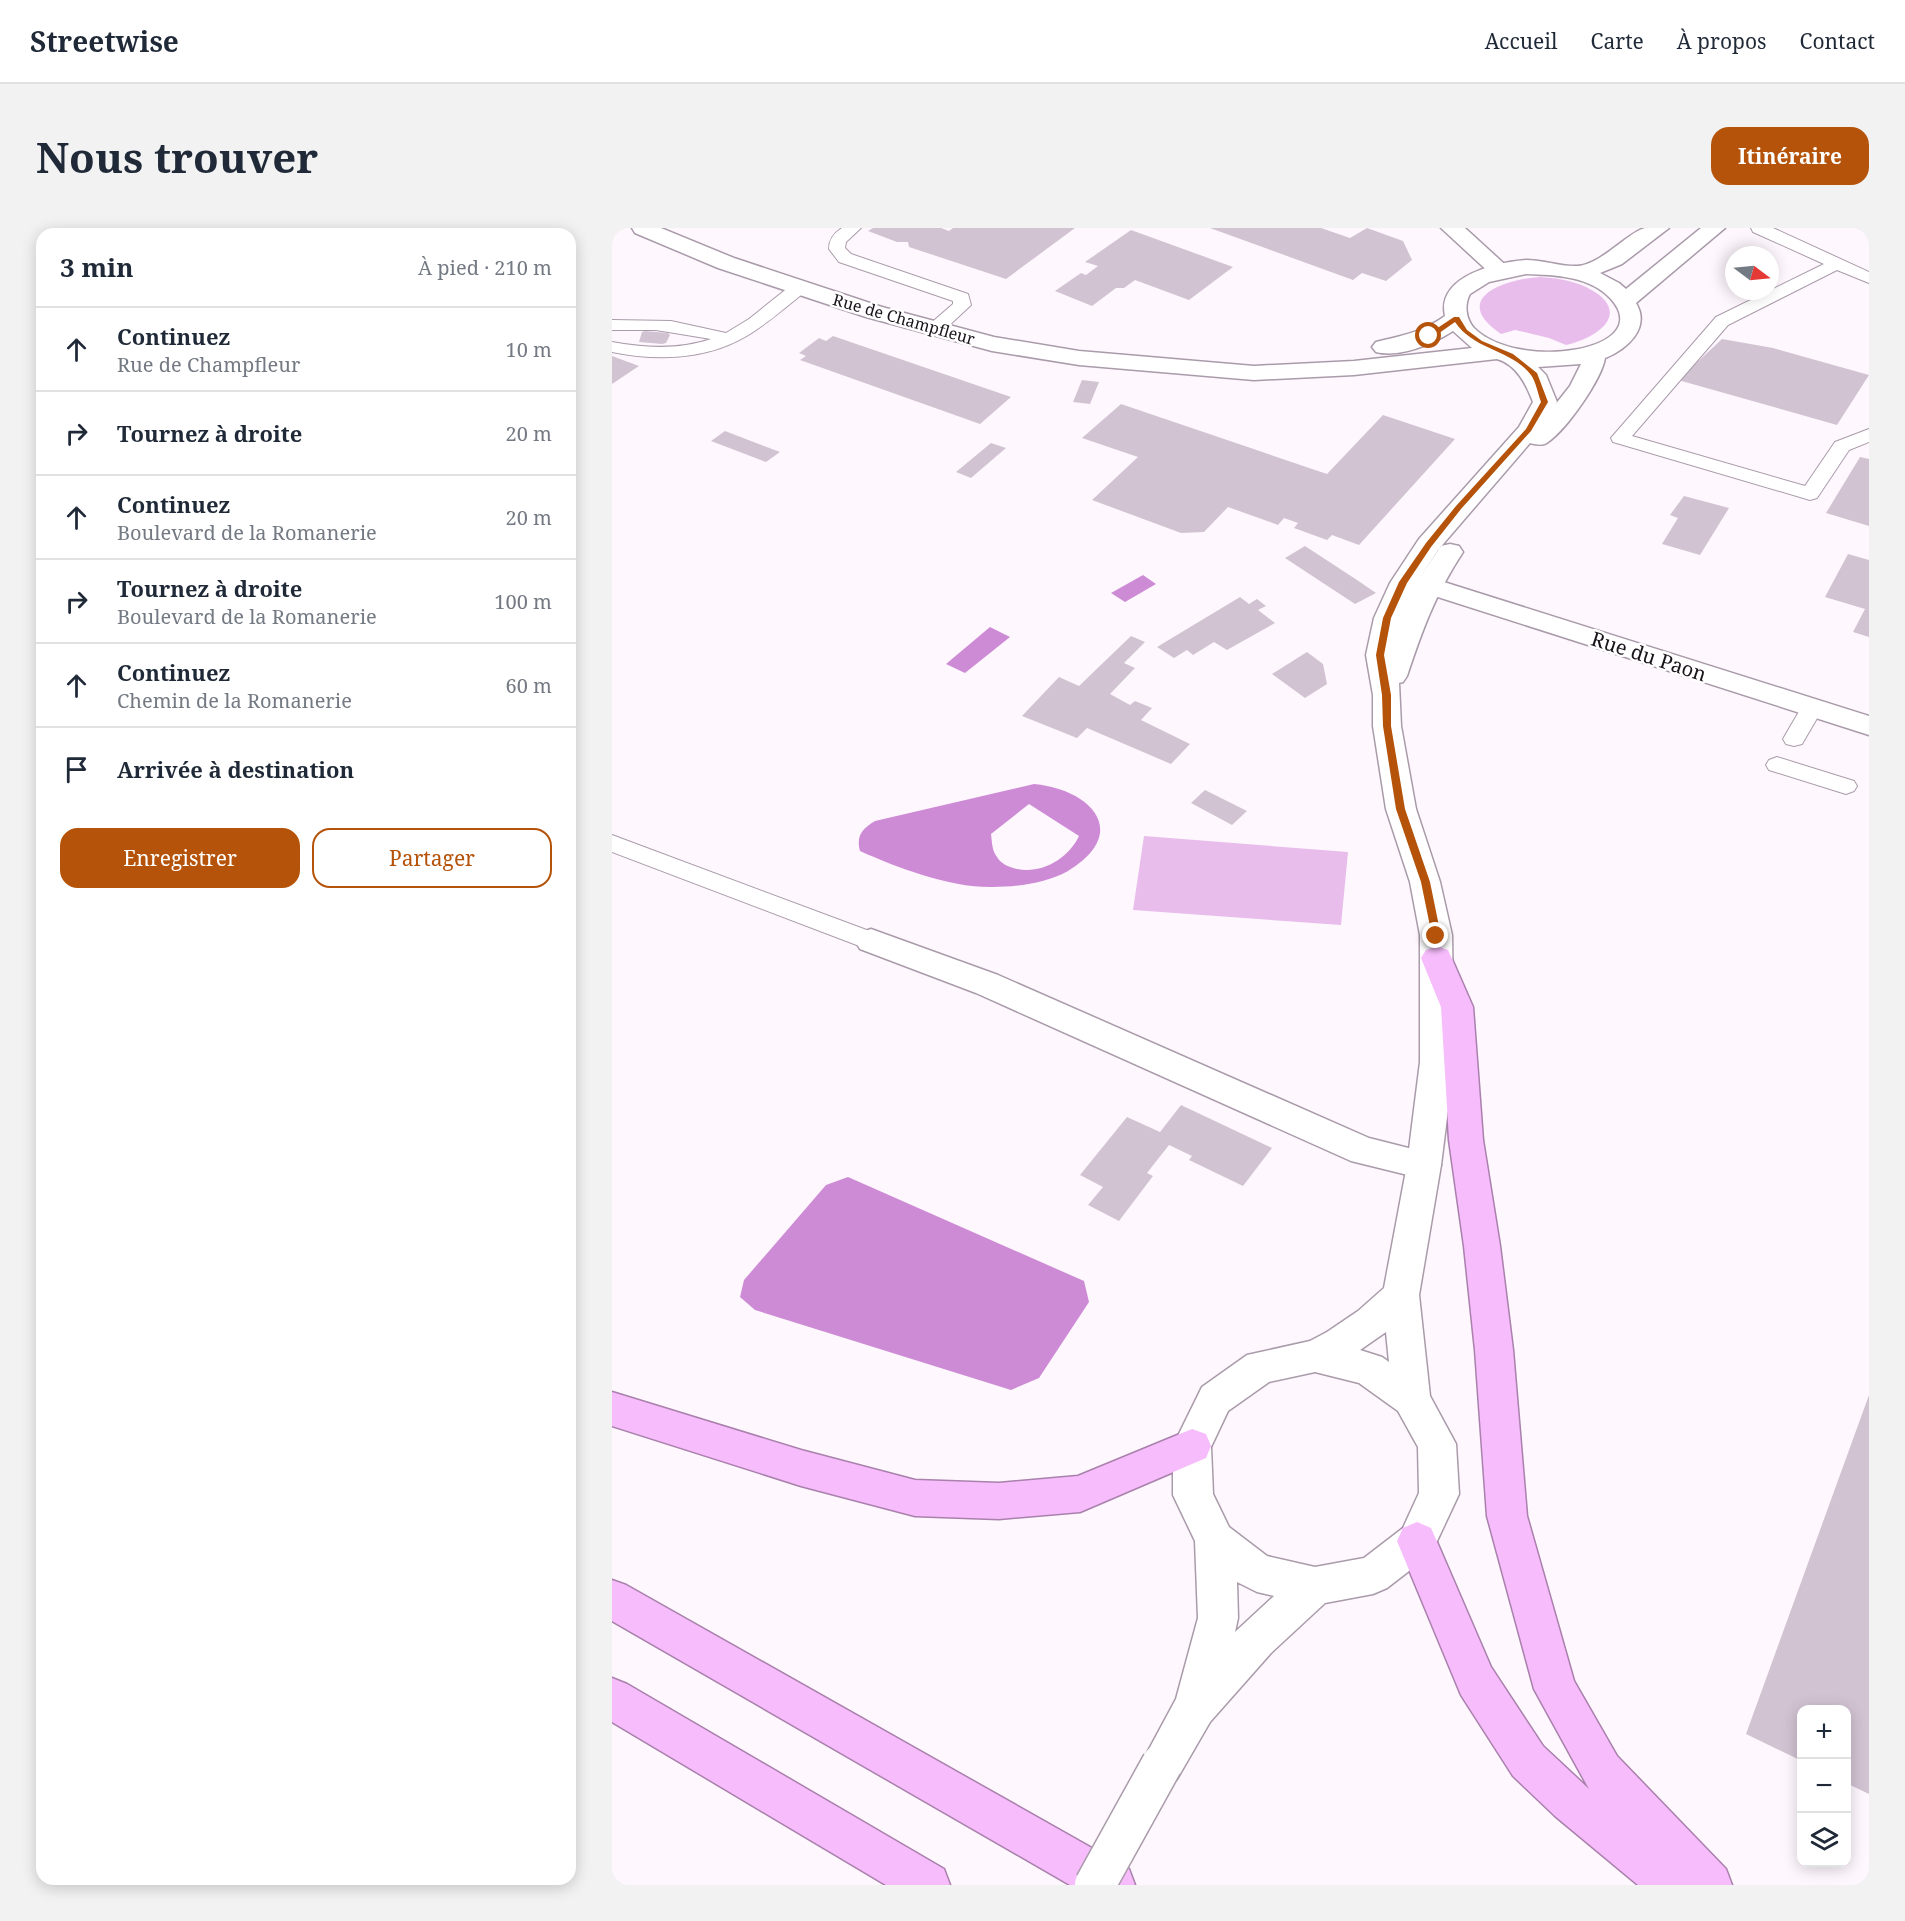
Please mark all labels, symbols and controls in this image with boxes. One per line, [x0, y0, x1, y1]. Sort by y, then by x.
text: Streetwise [30, 22, 179, 60]
text: Accueil [1485, 27, 1558, 55]
text: Carte [1591, 27, 1644, 55]
text: À propos [1677, 27, 1767, 55]
text: Contact [1800, 27, 1875, 55]
button: Itinéraire [1711, 127, 1869, 185]
text: Nous trouver [36, 128, 318, 185]
north arrow [1725, 246, 1779, 300]
text: 3 min [60, 249, 134, 285]
text: À pied · 210 m [418, 254, 552, 281]
street label: Rue de Champfleur [830, 288, 978, 350]
text: Continuez [117, 321, 230, 351]
route start [1415, 322, 1441, 348]
icon: ahead [60, 333, 93, 366]
text: 10 m [506, 336, 552, 363]
text: Rue de Champfleur [117, 351, 300, 378]
icon: right [60, 417, 93, 450]
text: Tournez à droite [117, 418, 302, 448]
text: 20 m [506, 420, 552, 447]
text: Continuez [117, 489, 230, 519]
icon: ahead [60, 501, 93, 534]
text: 20 m [506, 504, 552, 531]
text: Boulevard de la Romanerie [117, 519, 377, 546]
text: Tournez à droite [117, 573, 302, 603]
icon: right [60, 585, 93, 618]
text: 100 m [494, 588, 552, 615]
text: Boulevard de la Romanerie [117, 603, 377, 630]
street label: Rue du Paon [1588, 625, 1710, 687]
text: Continuez [117, 657, 230, 687]
icon: ahead [60, 669, 93, 702]
text: 60 m [506, 672, 552, 699]
text: Chemin de la Romanerie [117, 687, 352, 714]
icon: arrive [60, 753, 93, 786]
text: Arrivée à destination [117, 754, 354, 784]
button: Enregistrer [60, 828, 300, 888]
button: Partager [312, 828, 552, 888]
route end [1422, 922, 1448, 948]
map controls [1797, 1705, 1851, 1867]
button: + [1797, 1705, 1851, 1759]
button: − [1797, 1759, 1851, 1813]
button: layers [1797, 1813, 1851, 1867]

